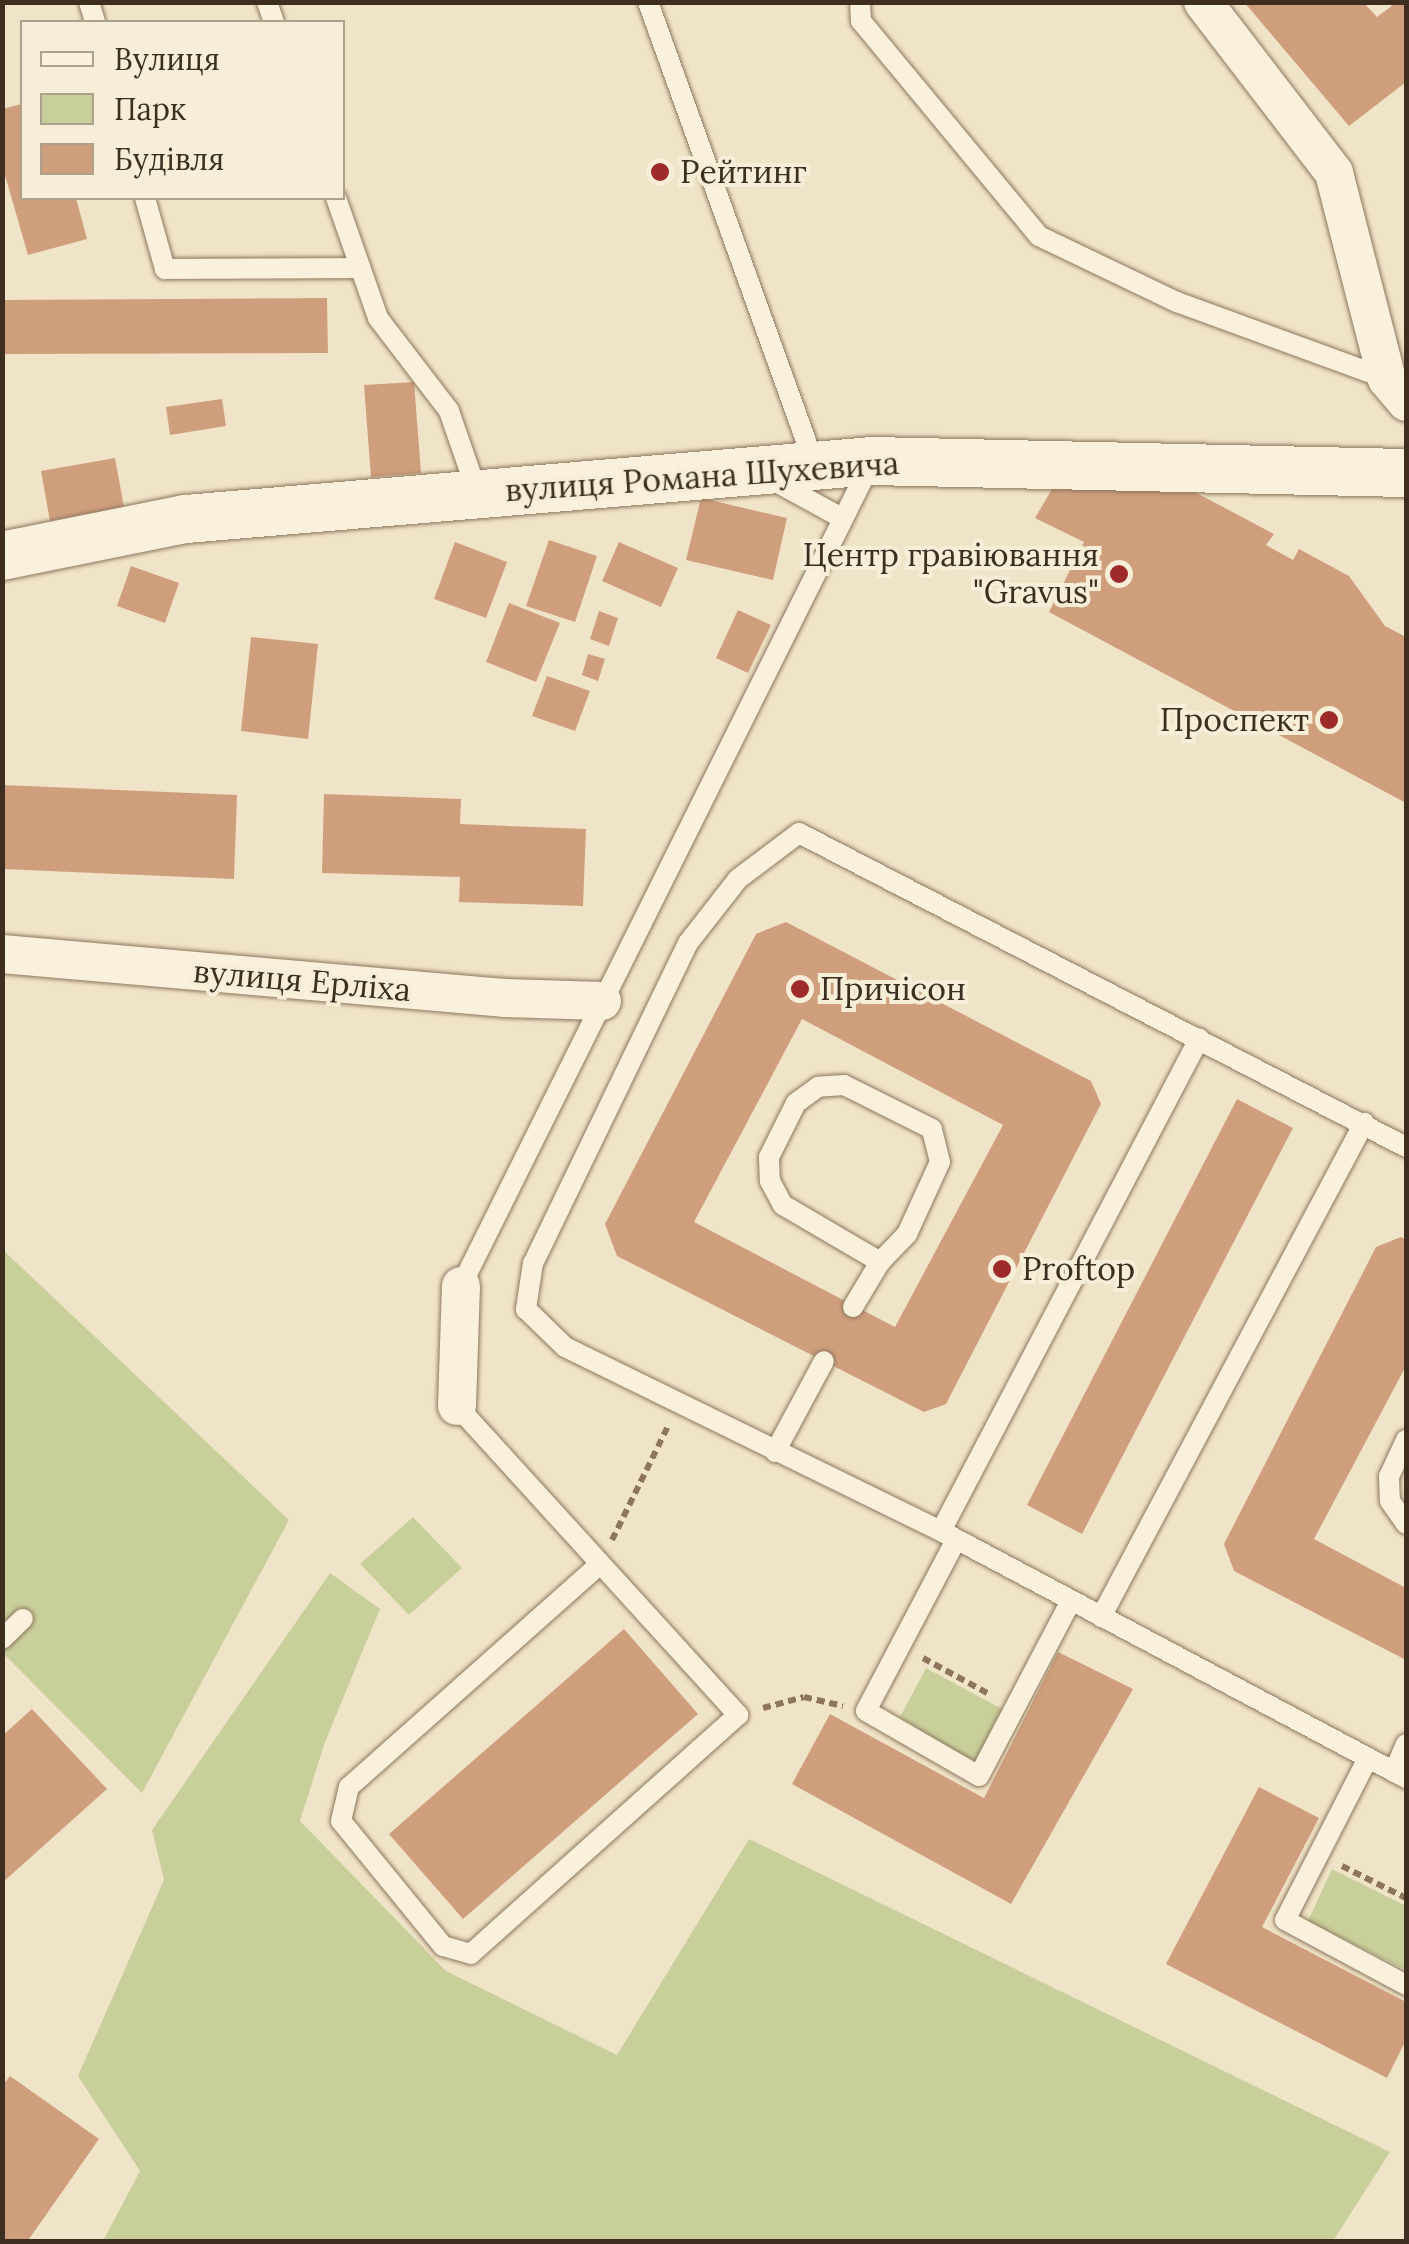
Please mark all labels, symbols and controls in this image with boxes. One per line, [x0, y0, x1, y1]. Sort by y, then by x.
legend [20, 20, 345, 200]
text: Вулиця [114, 40, 220, 78]
text: Парк [114, 90, 186, 128]
text: Будівля [114, 140, 224, 178]
place label: Рейтинг [680, 153, 807, 191]
marker: Рейтинг [649, 161, 671, 183]
street label: вулиця Романа Шухевича [504, 444, 900, 510]
place label: Центр гравіювання "Gravus" [803, 537, 1099, 612]
marker: Центр гравіювання "Gravus" [1108, 563, 1130, 585]
place label: Проспект [1160, 701, 1309, 739]
marker: Проспект [1318, 709, 1340, 731]
street label: вулиця Ерліха [192, 952, 412, 1010]
place label: Причісон [820, 970, 966, 1008]
marker: Причісон [789, 978, 811, 1000]
place label: Proftop [1022, 1250, 1135, 1288]
marker: Proftop [991, 1258, 1013, 1280]

